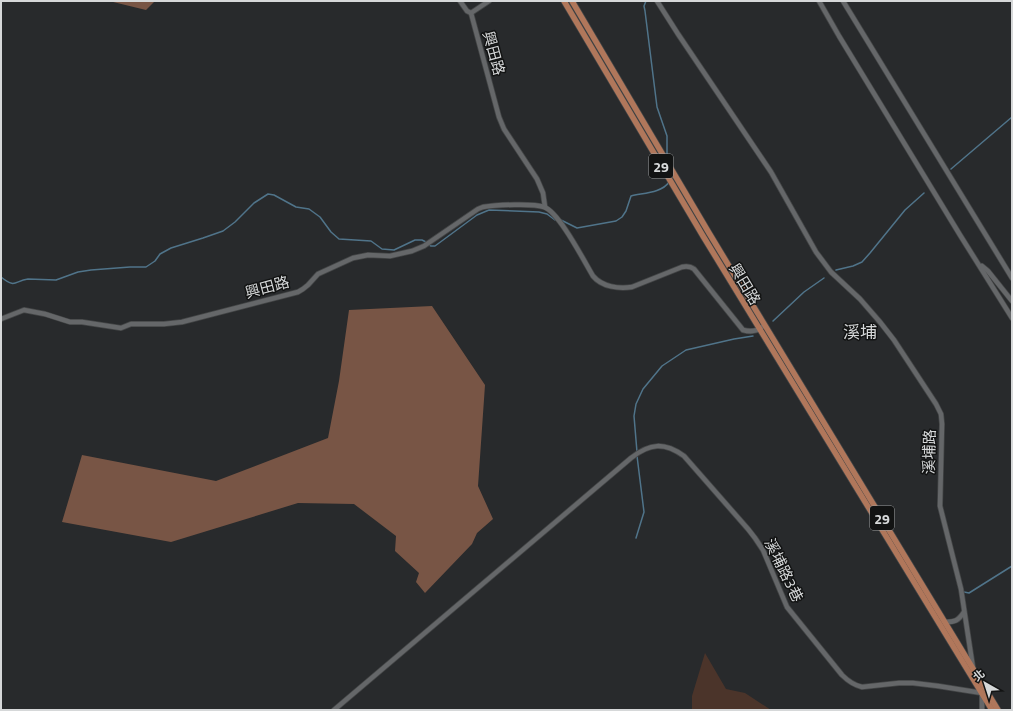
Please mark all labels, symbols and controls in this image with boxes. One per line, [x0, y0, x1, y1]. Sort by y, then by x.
street label: 興田路 [477, 28, 511, 78]
road number: 29 [649, 154, 673, 178]
street label: 興田路 [724, 259, 766, 309]
street label: 興田路 [242, 270, 292, 304]
district label: 溪埔 [843, 319, 877, 345]
street label: 溪埔路 [917, 429, 941, 475]
road number: 29 [870, 506, 894, 530]
street label: 溪埔路3巷 [759, 534, 809, 606]
north arrow [965, 663, 1005, 703]
text: 北 [969, 666, 988, 685]

